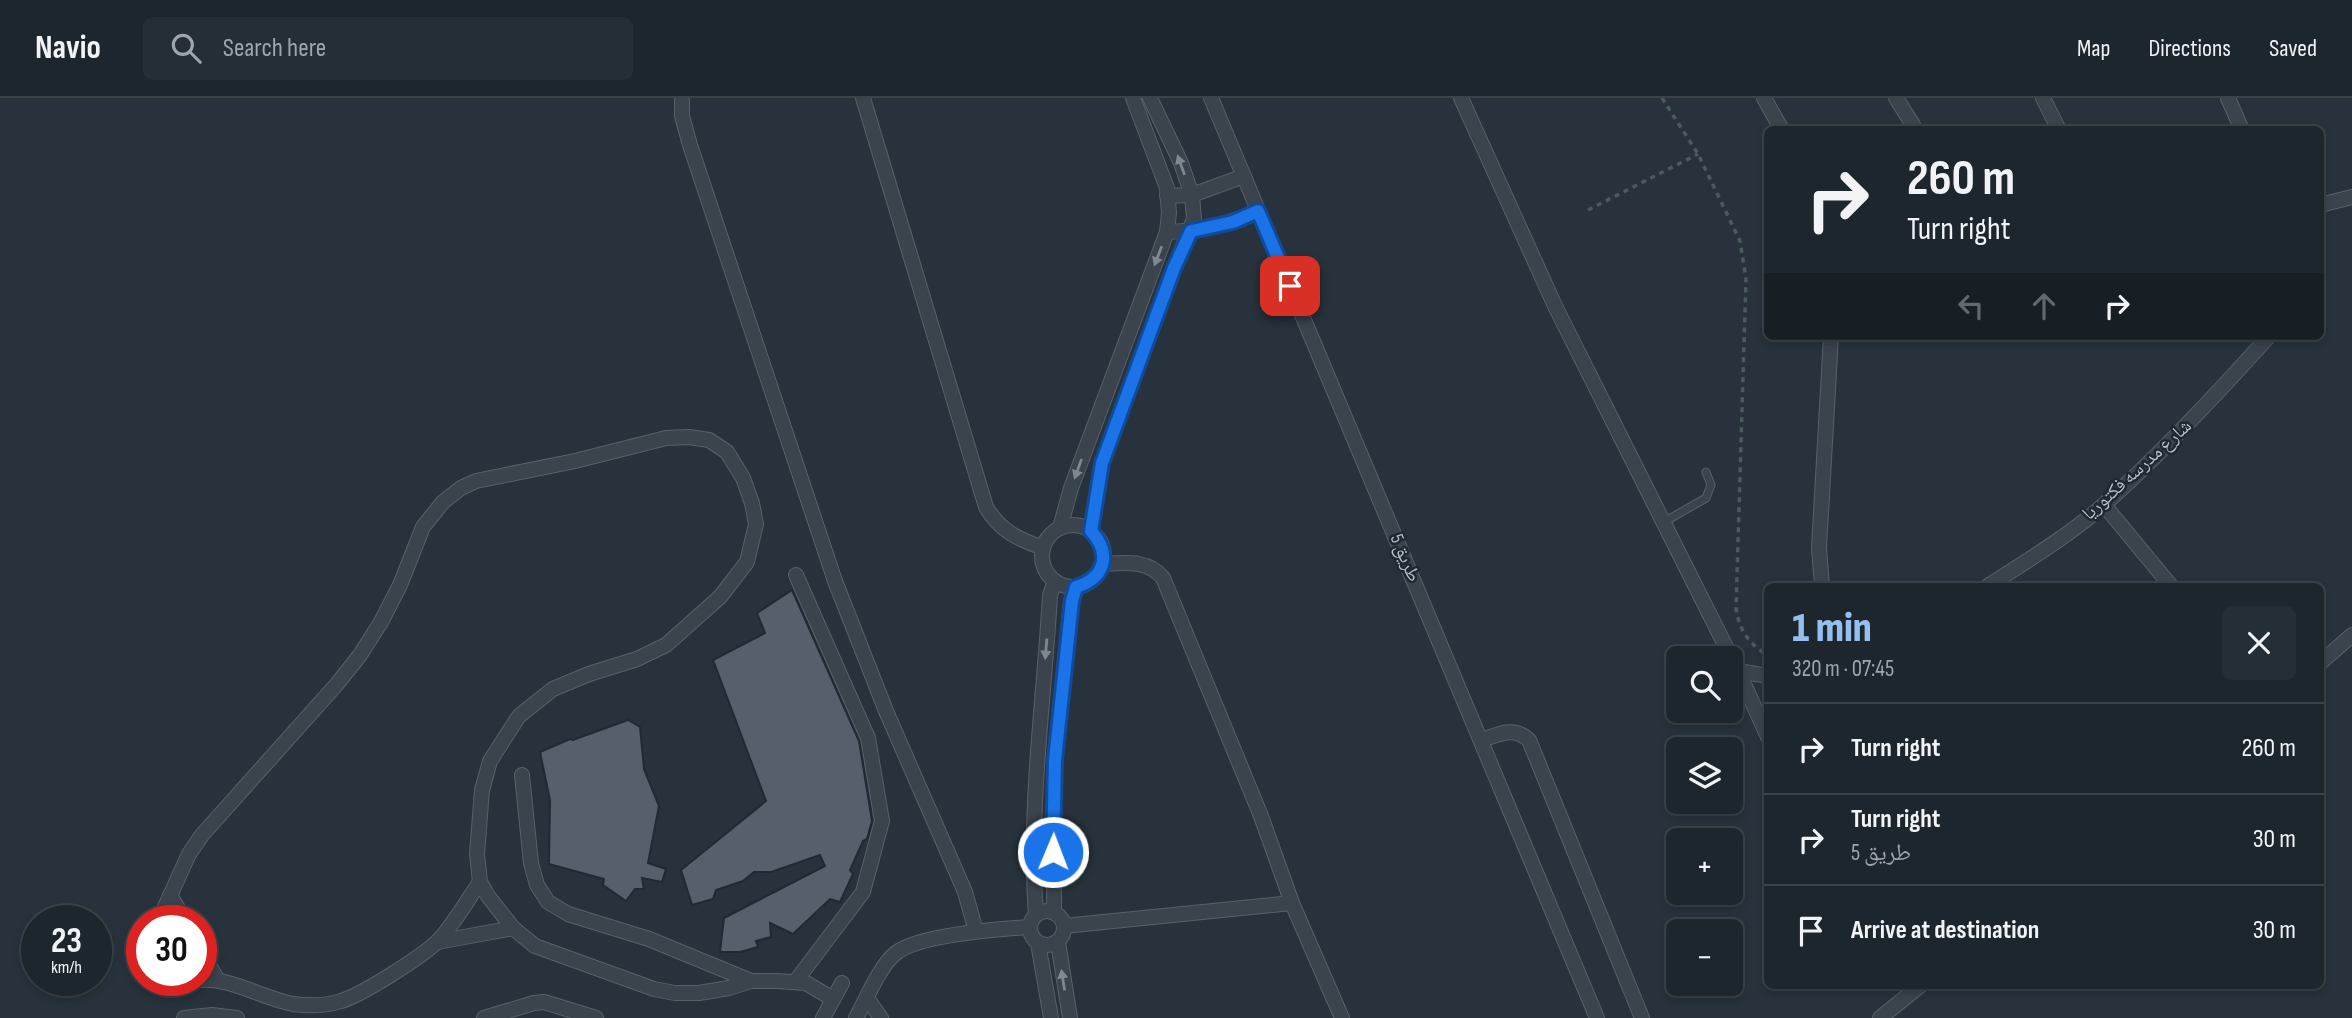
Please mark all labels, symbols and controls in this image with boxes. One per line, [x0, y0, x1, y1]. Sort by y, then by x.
search box [143, 17, 633, 80]
text: Navio [35, 28, 101, 68]
icon: search [167, 29, 205, 67]
text: Search here [223, 33, 326, 64]
text: Map [2077, 34, 2110, 63]
text: Directions [2148, 34, 2231, 63]
text: Saved [2269, 34, 2317, 63]
text: 260 m [1907, 150, 2015, 209]
one-way arrow [1175, 154, 1186, 175]
icon: right [1792, 154, 1883, 245]
text: Turn right [1907, 210, 2011, 249]
one-way arrow [1152, 246, 1163, 267]
pin [1260, 256, 1320, 316]
icon: arrive [1271, 267, 1309, 305]
icon: left [1952, 287, 1990, 325]
icon: ahead [2025, 287, 2063, 325]
icon: right [2098, 287, 2136, 325]
street label: شارع مدرسه فكتوريا [2078, 415, 2196, 525]
one-way arrow [1072, 459, 1083, 480]
street label: طريق 5 [1385, 531, 1425, 585]
text: 1 min [1792, 603, 1872, 654]
button: close [2222, 606, 2296, 680]
one-way arrow [1040, 638, 1051, 660]
map controls [1666, 646, 1743, 996]
button: search [1666, 646, 1743, 723]
text: 320 m · 07:45 [1792, 655, 1894, 683]
icon: right [1792, 730, 1830, 768]
text: Turn right [1851, 733, 1940, 764]
text: 260 m [2241, 733, 2296, 764]
button: layers [1666, 737, 1743, 814]
text: Turn right [1851, 804, 1940, 835]
position arrow [1016, 815, 1090, 889]
icon: right [1792, 821, 1830, 859]
text: 30 m [2253, 824, 2296, 855]
button: + [1666, 828, 1743, 905]
text: طريق 5 [1851, 839, 1911, 867]
speed limit sign: 30 [126, 905, 217, 996]
icon: arrive [1792, 912, 1830, 950]
text: Arrive at destination [1851, 915, 2039, 946]
text: 30 m [2253, 915, 2296, 946]
button: − [1666, 919, 1743, 996]
text: 23 [51, 920, 82, 963]
text: km/h [51, 957, 82, 978]
one-way arrow [1057, 969, 1068, 991]

